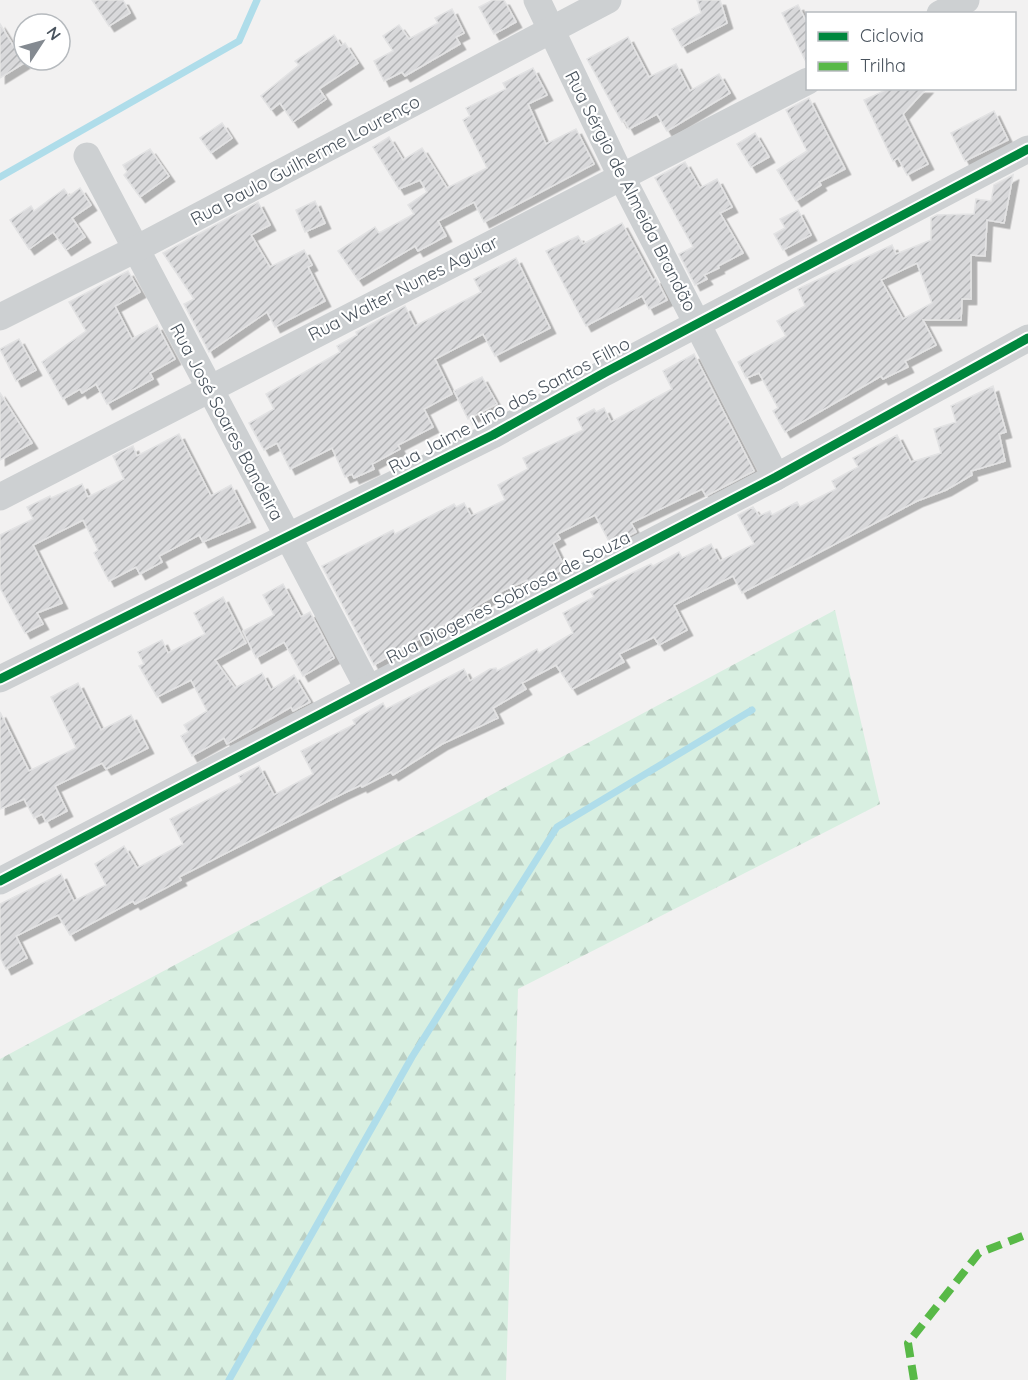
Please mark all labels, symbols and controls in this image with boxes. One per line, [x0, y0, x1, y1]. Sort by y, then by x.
north arrow [12, 12, 72, 72]
legend [806, 12, 1016, 90]
text: N [43, 23, 66, 44]
text: Ciclovia [860, 24, 924, 47]
text: Trilha [860, 54, 906, 77]
street label: Rua Sérgio de Almeida Brandão [560, 67, 702, 315]
street label: Rua Paulo Guilherme Lourenço [186, 90, 424, 230]
street label: Rua Walter Nunes Aguiar [304, 230, 502, 346]
street label: Rua José Soares Bandeira [165, 319, 289, 525]
street label: Rua Jaime Lino dos Santos Filho [384, 331, 634, 479]
street label: Rua Diogenes Sobrosa de Souza [382, 525, 634, 669]

